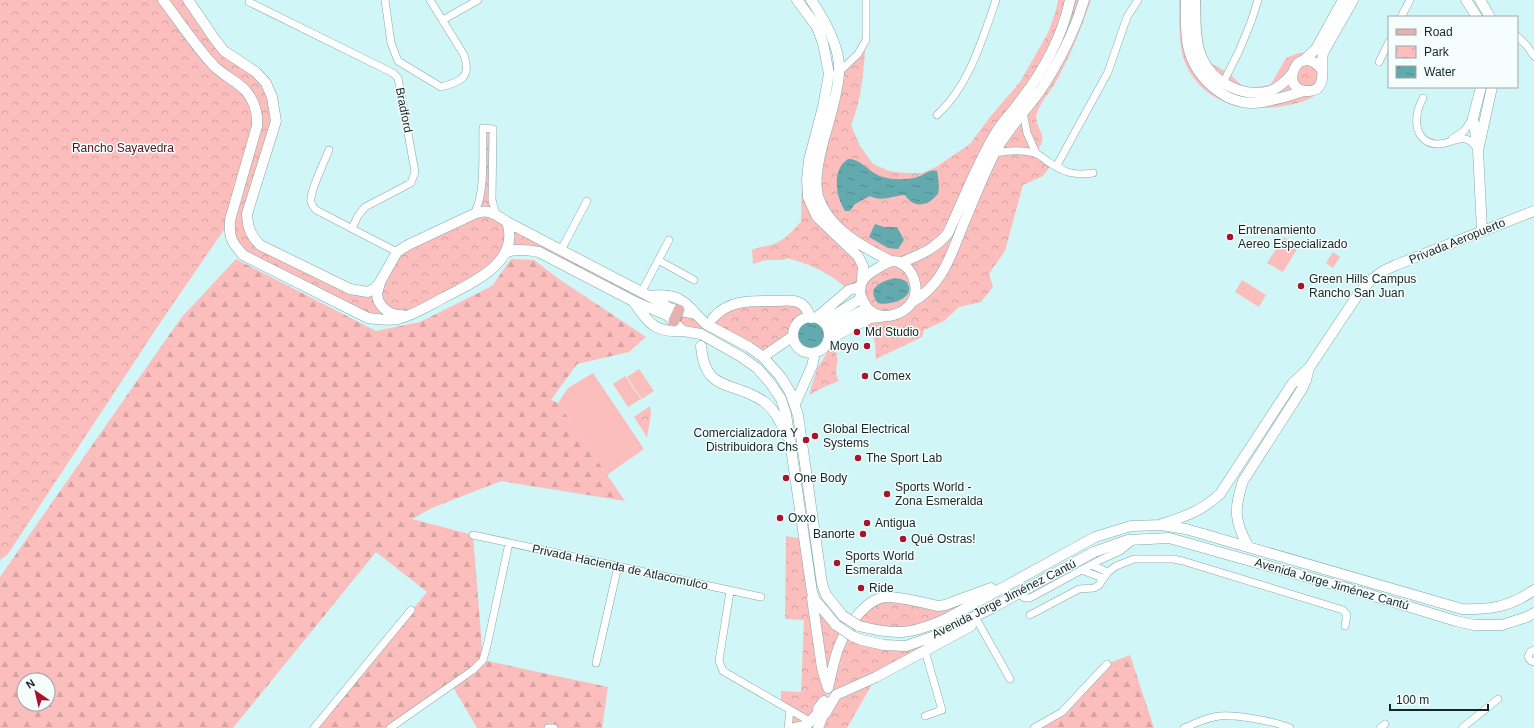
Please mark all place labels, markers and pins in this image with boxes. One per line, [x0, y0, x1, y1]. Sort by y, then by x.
place label: Entrenamiento Aereo Especializado [1238, 223, 1348, 251]
marker: Entrenamiento Aereo Especializado [1225, 232, 1235, 242]
place label: Green Hills Campus Rancho San Juan [1309, 272, 1416, 300]
marker: Green Hills Campus Rancho San Juan [1296, 281, 1306, 291]
place label: Md Studio [865, 325, 919, 339]
marker: Md Studio [852, 327, 862, 337]
place label: Moyo [830, 339, 859, 353]
marker: Moyo [862, 341, 872, 351]
place label: Comex [873, 369, 911, 383]
marker: Comex [860, 371, 870, 381]
place label: Global Electrical Systems [823, 422, 910, 450]
place label: Comercializadora Y Distribuidora Chs [694, 426, 798, 454]
marker: Global Electrical Systems [810, 431, 820, 441]
marker: Comercializadora Y Distribuidora Chs [801, 435, 811, 445]
place label: The Sport Lab [866, 451, 942, 465]
marker: The Sport Lab [853, 453, 863, 463]
place label: One Body [794, 471, 847, 485]
marker: One Body [781, 473, 791, 483]
place label: Sports World - Zona Esmeralda [895, 480, 983, 508]
marker: Sports World - Zona Esmeralda [882, 489, 892, 499]
place label: Oxxo [788, 511, 816, 525]
marker: Oxxo [775, 513, 785, 523]
place label: Antigua [875, 516, 916, 530]
marker: Antigua [862, 518, 872, 528]
place label: Banorte [813, 527, 855, 541]
marker: Banorte [858, 529, 868, 539]
place label: Qué Ostras! [911, 532, 976, 546]
marker: Qué Ostras! [898, 534, 908, 544]
place label: Sports World Esmeralda [845, 549, 914, 577]
marker: Sports World Esmeralda [832, 558, 842, 568]
place label: Ride [869, 581, 894, 595]
marker: Ride [856, 583, 866, 593]

